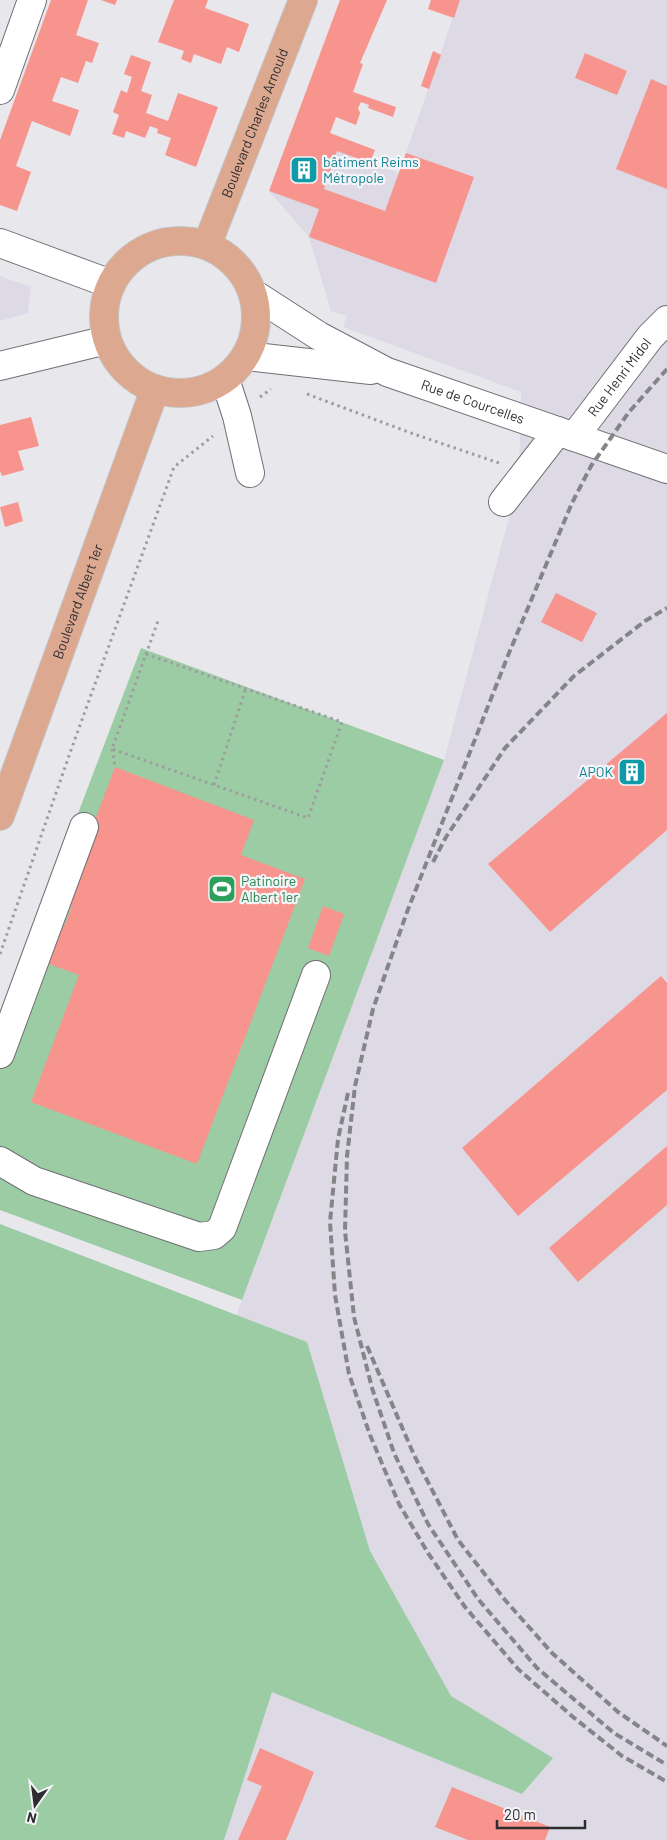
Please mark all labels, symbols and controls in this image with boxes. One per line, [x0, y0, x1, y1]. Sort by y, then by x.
street label: Boulevard Charles Arnould [217, 46, 291, 200]
place label: bâtiment Reims Métropole [323, 153, 419, 186]
building icon: bâtiment Reims Métropole [289, 155, 319, 185]
street label: Rue Henri Midol [584, 334, 654, 420]
street label: Rue de Courcelles [419, 375, 527, 427]
street label: Boulevard Albert 1er [49, 542, 106, 661]
building icon: APOK [617, 757, 647, 787]
place label: APOK [579, 763, 613, 780]
place label: Patinoire Albert 1er [241, 872, 298, 905]
sports icon: Patinoire Albert 1er [207, 874, 237, 904]
north arrow [10, 1780, 60, 1830]
scale bar [497, 1798, 584, 1830]
text: 20 m [504, 1805, 536, 1823]
text: N [25, 1809, 38, 1827]

